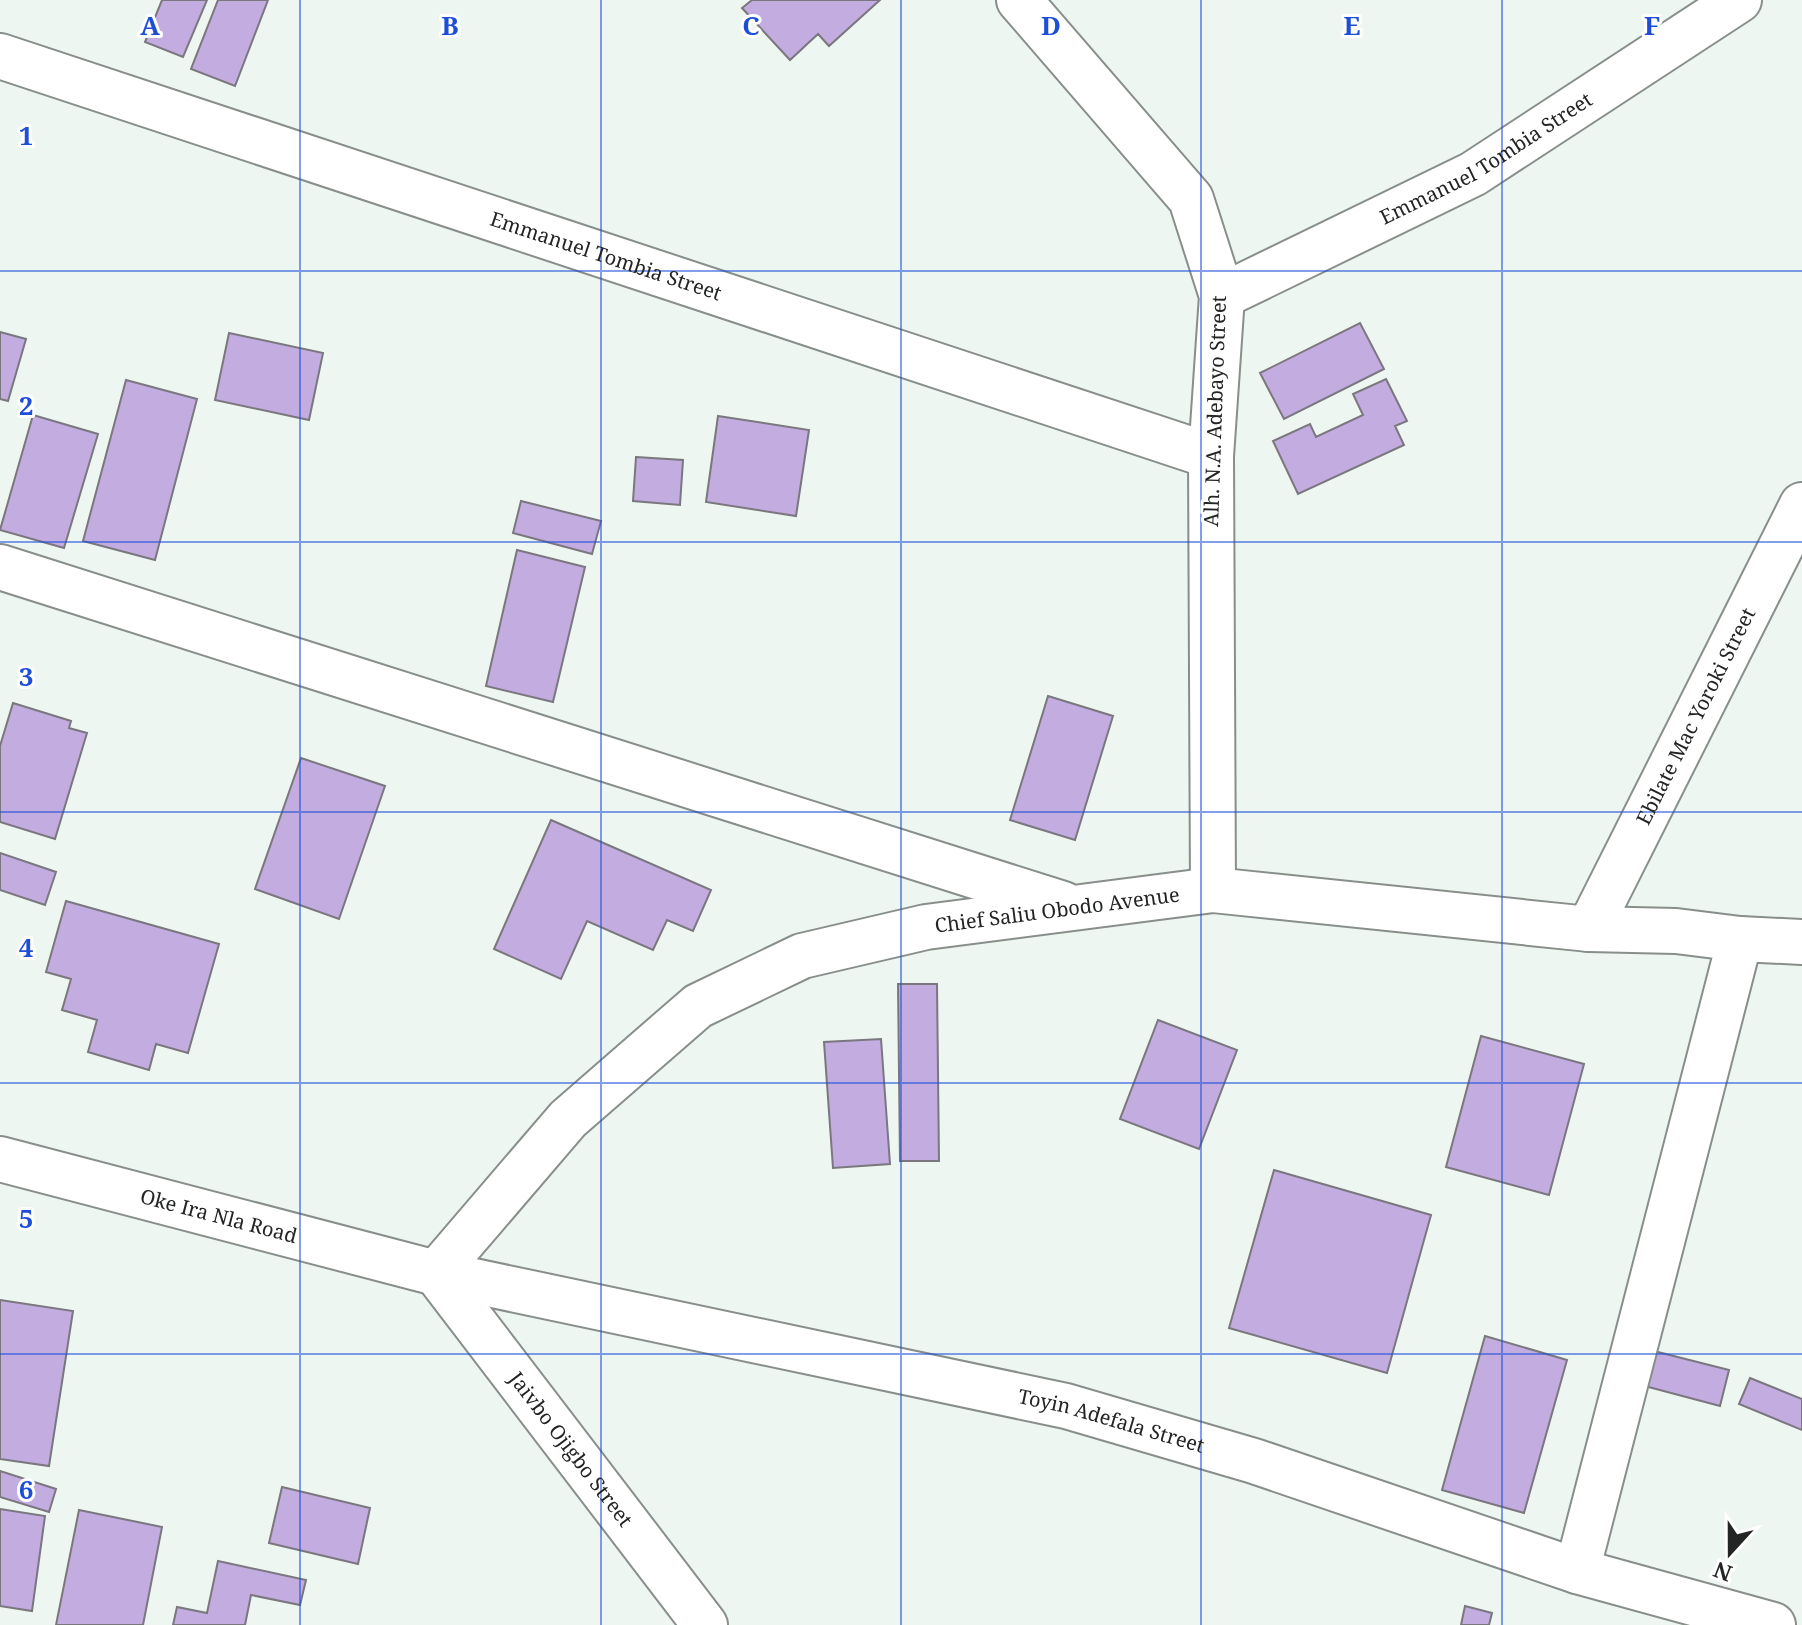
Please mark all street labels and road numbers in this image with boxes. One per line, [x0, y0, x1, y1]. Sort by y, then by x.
street label: Emmanuel Tombia Street [1375, 86, 1597, 230]
street label: Emmanuel Tombia Street [487, 205, 725, 306]
street label: Alh. N.A. Adebayo Street [1197, 295, 1232, 527]
street label: Ebilate Mac Yoroki Street [1630, 603, 1761, 829]
street label: Chief Saliu Obodo Avenue [933, 880, 1181, 939]
street label: Oke Ira Nla Road [137, 1182, 300, 1249]
street label: Jaivbo Ojigbo Street [503, 1365, 639, 1532]
street label: Toyin Adefala Street [1016, 1382, 1208, 1459]

